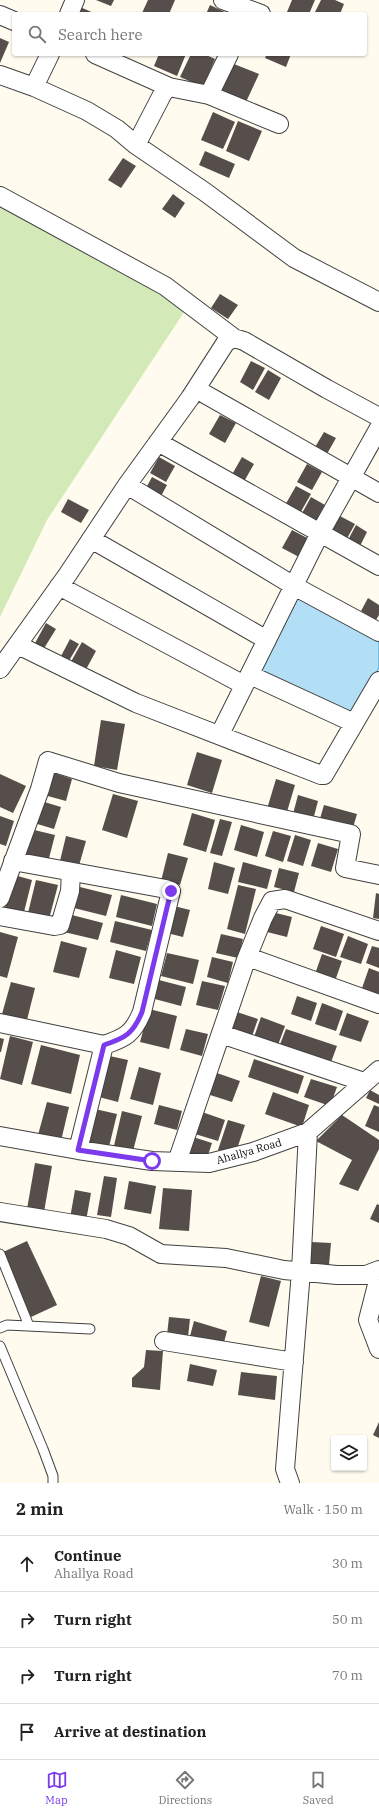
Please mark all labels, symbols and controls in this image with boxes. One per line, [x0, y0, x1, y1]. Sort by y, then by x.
search box [12, 12, 367, 56]
icon: search [26, 23, 48, 45]
text: Search here [58, 25, 143, 44]
route end [162, 882, 180, 900]
street label: Ahallya Road [215, 1135, 284, 1167]
route start [143, 1152, 161, 1170]
map controls [331, 1435, 367, 1471]
button: layers [331, 1435, 367, 1471]
text: 2 min [16, 1498, 64, 1520]
text: Walk · 150 m [284, 1501, 363, 1518]
text: Continue [54, 1546, 121, 1565]
icon: ahead [16, 1553, 38, 1575]
text: 30 m [332, 1555, 363, 1572]
text: Ahallya Road [54, 1565, 134, 1582]
icon: right [16, 1609, 38, 1631]
text: Turn right [54, 1610, 132, 1629]
text: 50 m [332, 1611, 363, 1628]
icon: right [16, 1665, 38, 1687]
text: Turn right [54, 1666, 132, 1685]
text: 70 m [332, 1667, 363, 1684]
icon: arrive [16, 1721, 38, 1743]
text: Arrive at destination [54, 1722, 206, 1741]
tab: Map [45, 1769, 68, 1807]
tab: Directions [158, 1769, 212, 1807]
tab: Saved [303, 1769, 334, 1807]

